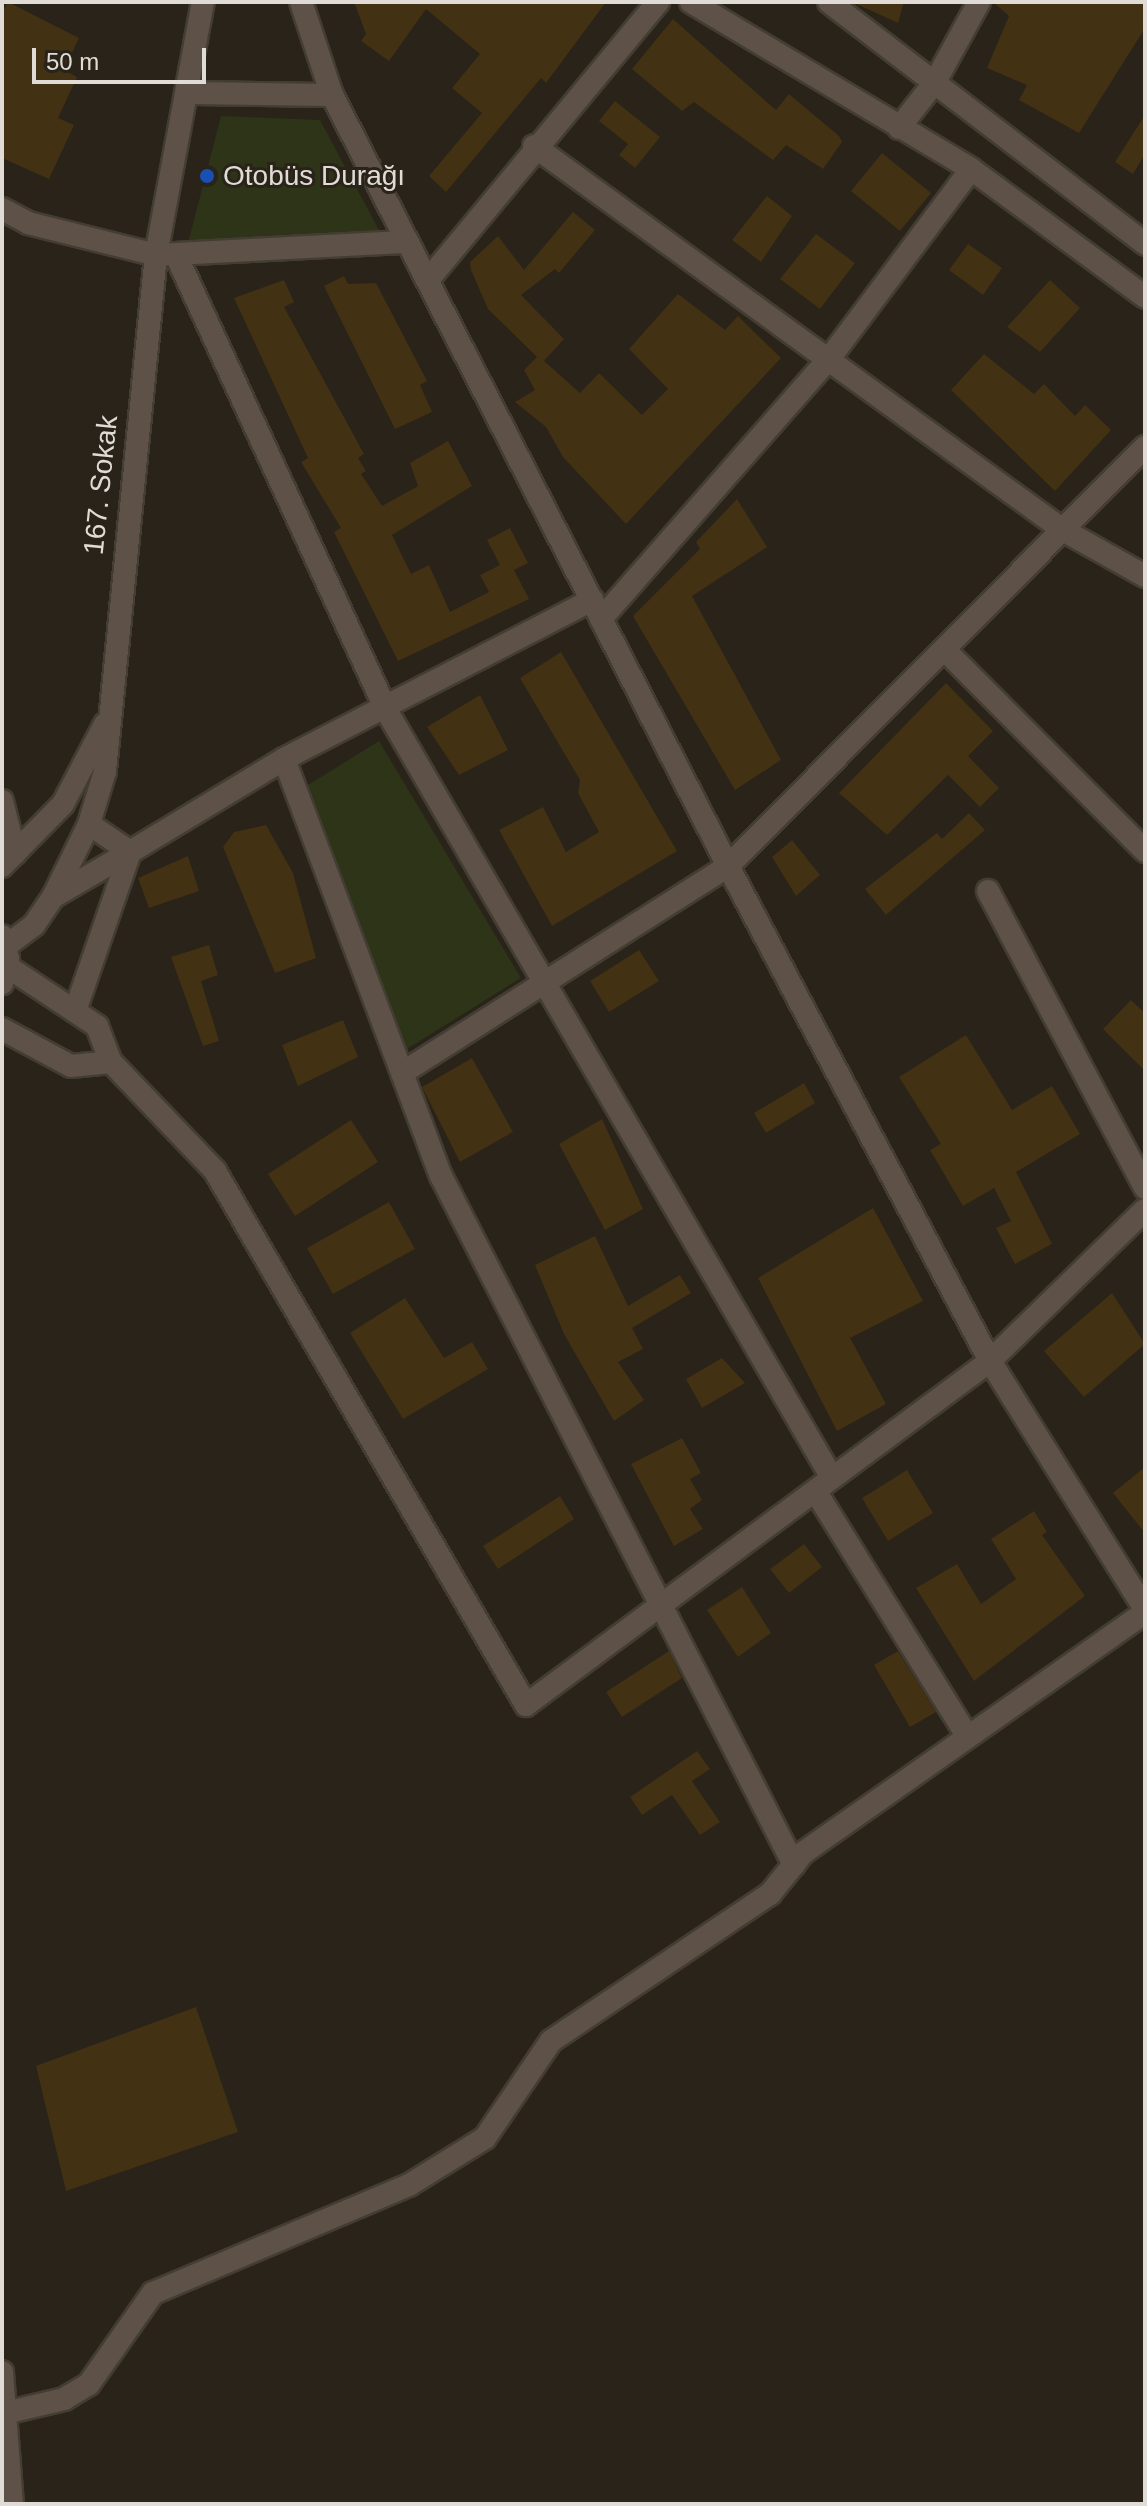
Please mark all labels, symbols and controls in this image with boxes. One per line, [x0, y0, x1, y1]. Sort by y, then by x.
scale bar [36, 32, 210, 82]
text: 50 m [46, 48, 99, 75]
place label: Otobüs Durağı [223, 159, 405, 193]
marker: Otobüs Durağı [198, 167, 216, 185]
street label: 167. Sokak [77, 414, 125, 556]

